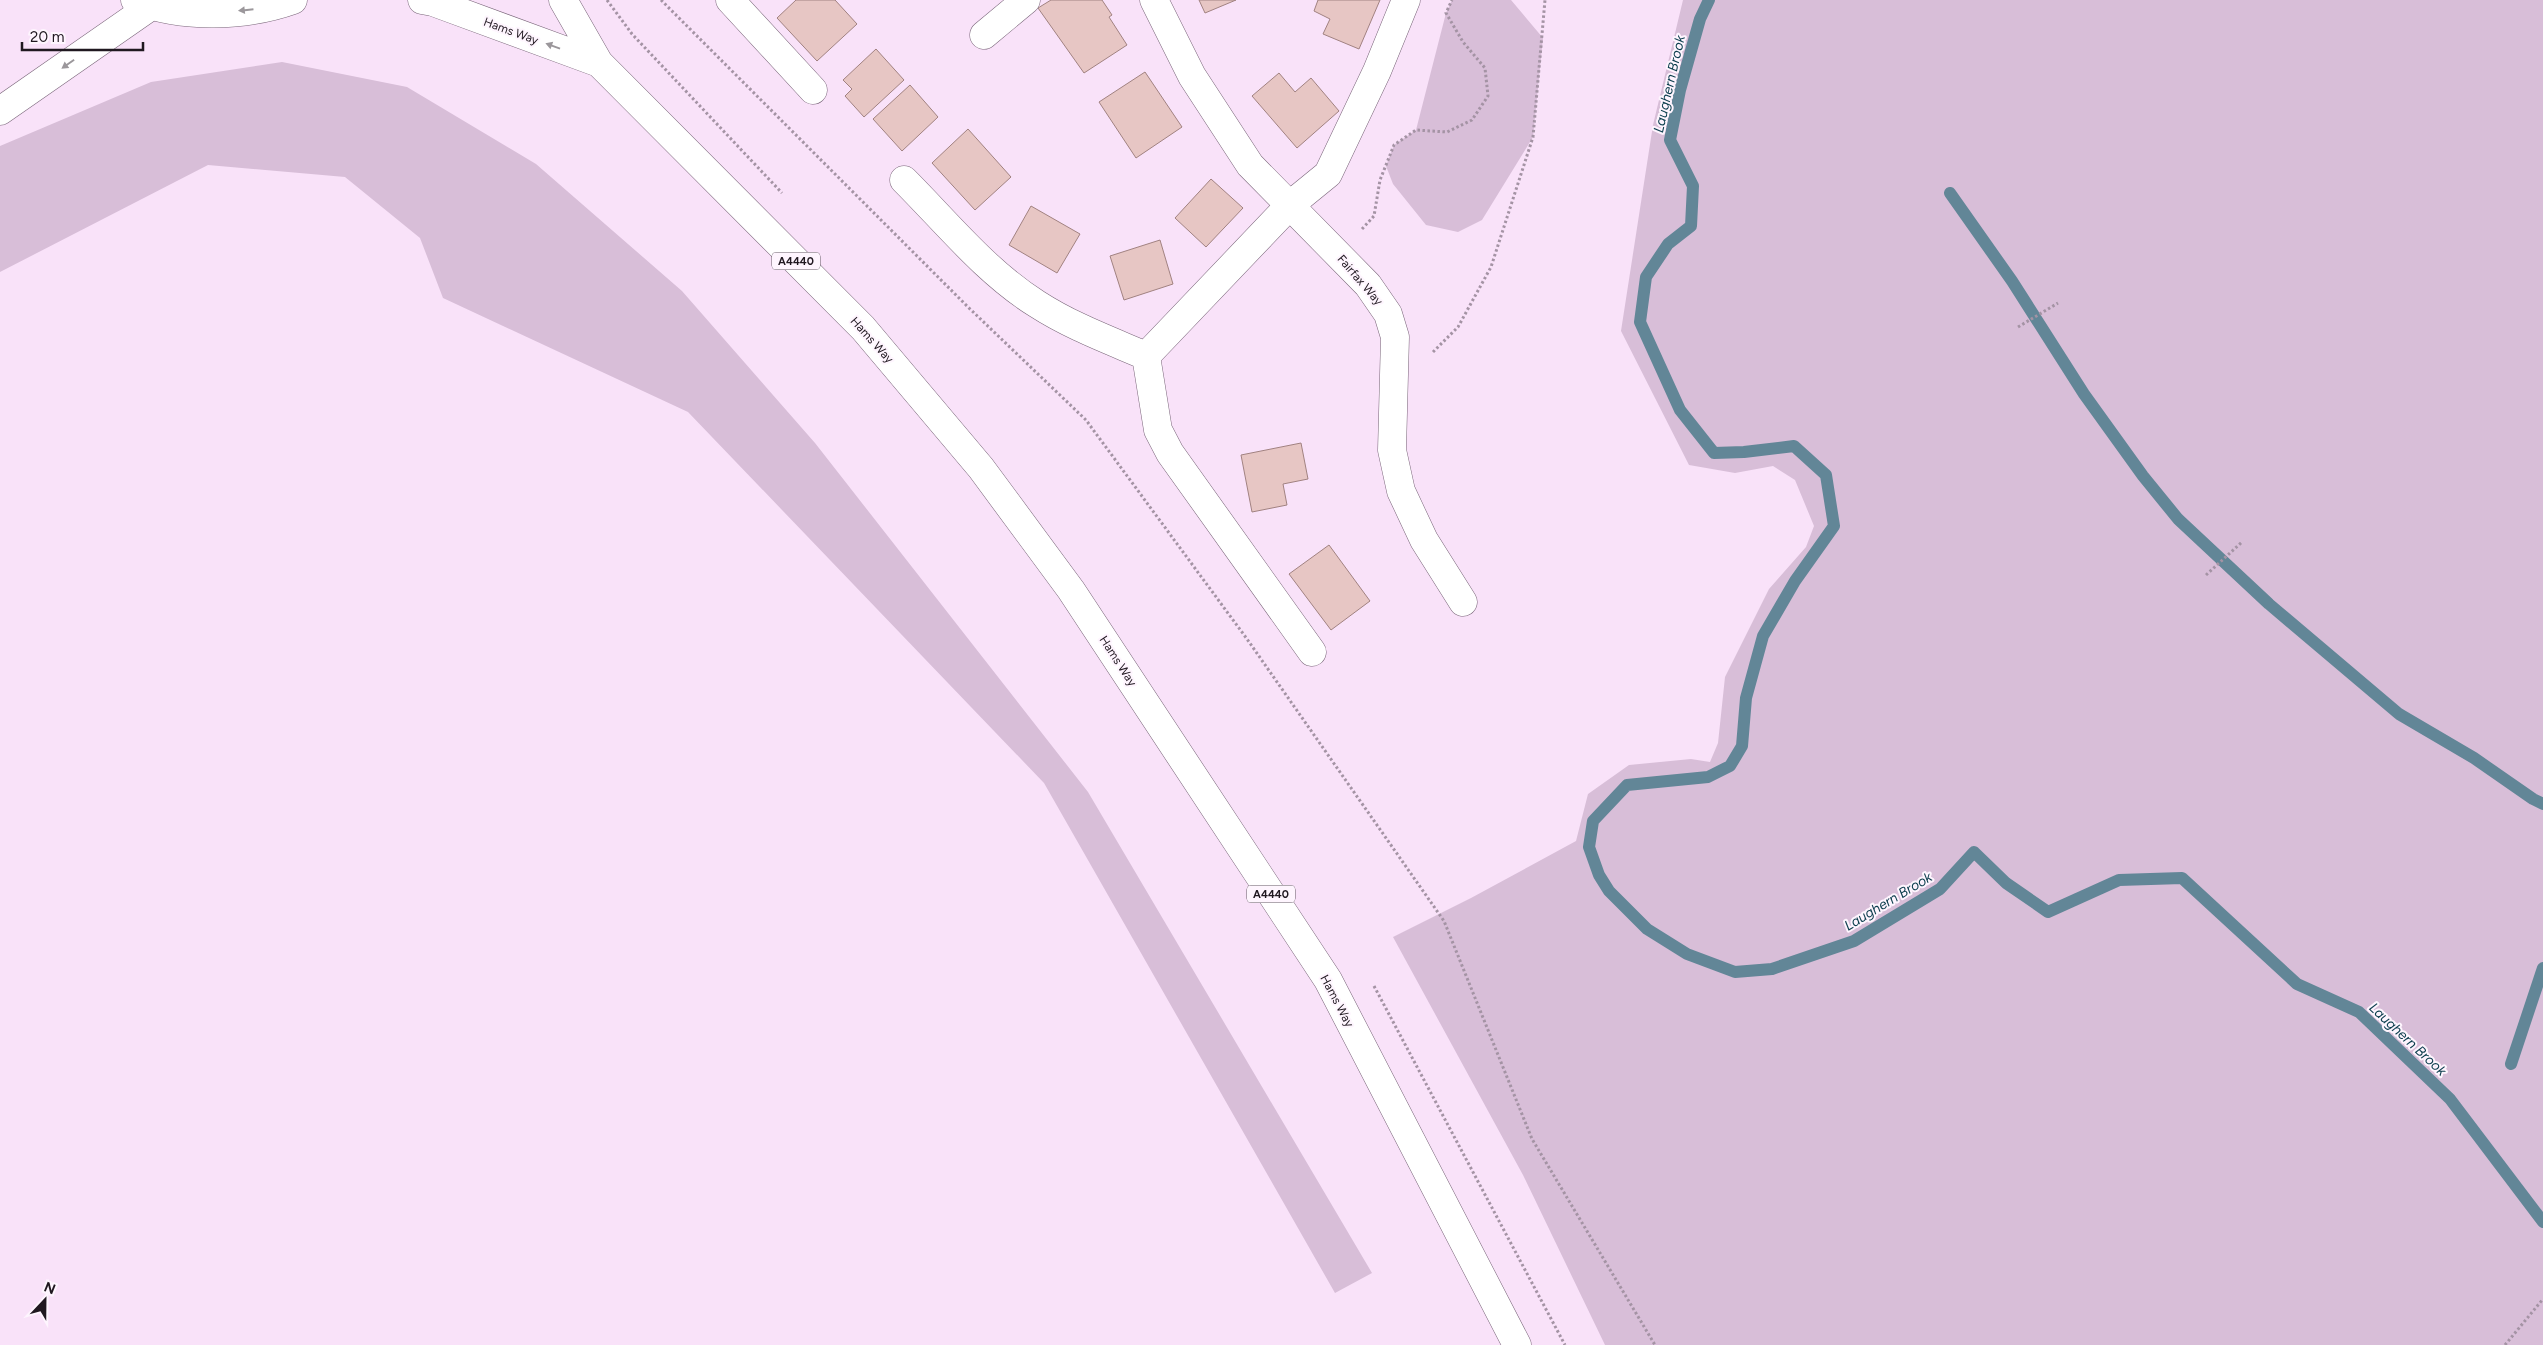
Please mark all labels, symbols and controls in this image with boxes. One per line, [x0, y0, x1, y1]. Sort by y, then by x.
one-way arrow [238, 6, 254, 14]
street label: Hams Way [482, 15, 541, 48]
scale bar [22, 20, 144, 52]
text: 20 m [30, 28, 64, 46]
water label: Laughern Brook [1650, 33, 1689, 134]
one-way arrow [545, 42, 560, 50]
one-way arrow [61, 59, 74, 69]
road number: A4440 [772, 252, 820, 270]
street label: Fairfax Way [1334, 252, 1386, 308]
street label: Hams Way [848, 314, 897, 366]
street label: Hams Way [1097, 633, 1140, 689]
water label: Laughern Brook [1841, 868, 1936, 934]
road number: A4440 [1247, 886, 1295, 902]
street label: Hams Way [1317, 972, 1357, 1030]
water label: Laughern Brook [2366, 999, 2451, 1080]
north arrow [20, 1275, 70, 1325]
text: N [41, 1279, 58, 1298]

